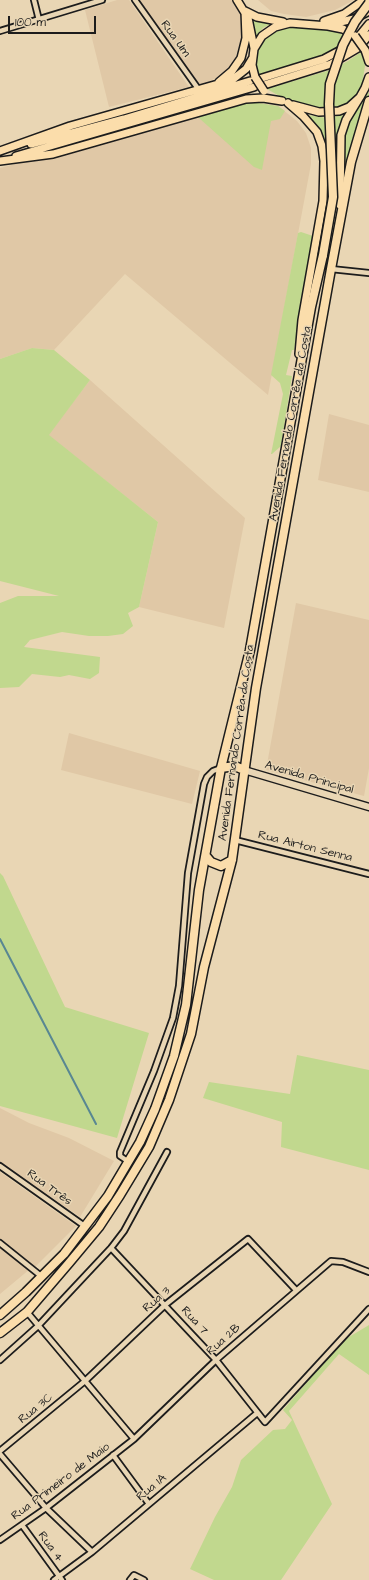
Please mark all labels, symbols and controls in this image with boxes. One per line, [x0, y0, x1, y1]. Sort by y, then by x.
scale bar [10, 8, 98, 34]
text: 100 m [15, 14, 46, 31]
street label: Rua Um [157, 18, 193, 60]
street label: Avenida Fernando Corrêa da Costa [267, 325, 315, 523]
street label: Avenida Fernando Corrêa da Costa [216, 644, 258, 842]
street label: Avenida Principal [263, 758, 355, 798]
street label: Rua Airton Senna [256, 828, 354, 866]
street label: Rua Três [24, 1167, 74, 1209]
street label: Rua 3 [140, 1284, 174, 1316]
street label: Rua 7 [178, 1304, 210, 1338]
street label: Rua 2B [204, 1321, 244, 1359]
street label: Rua 3C [16, 1391, 56, 1427]
street label: Rua Primeiro de Maio [9, 1440, 113, 1524]
street label: Rua 1A [134, 1471, 170, 1505]
street label: Rua 4 [34, 1529, 66, 1565]

